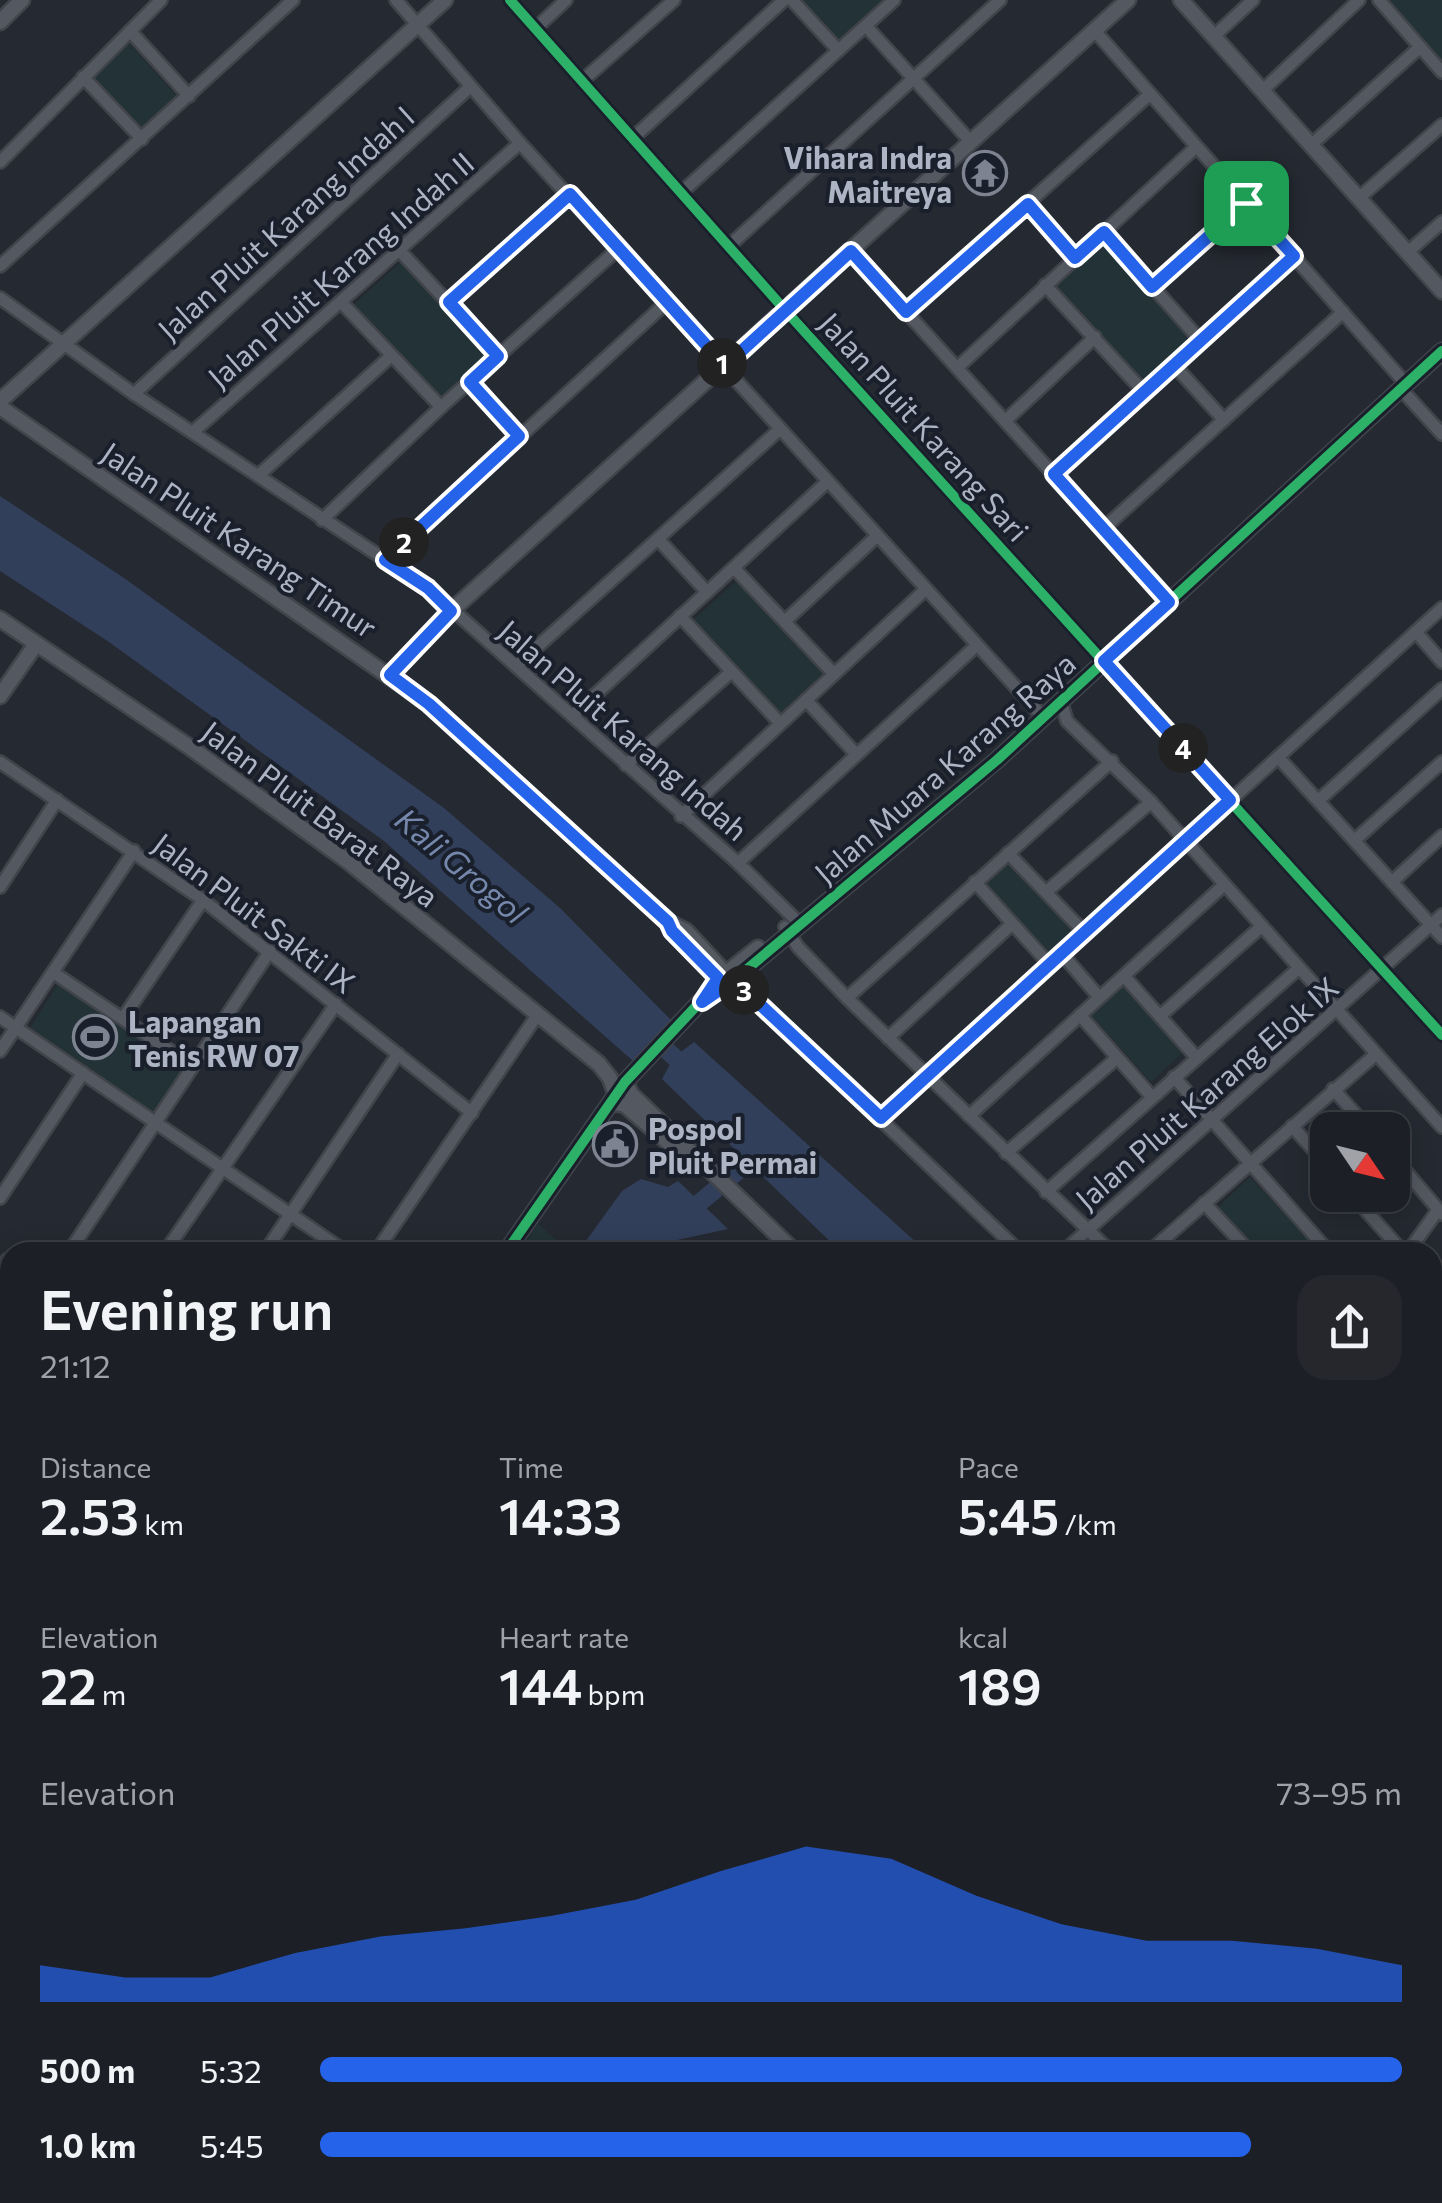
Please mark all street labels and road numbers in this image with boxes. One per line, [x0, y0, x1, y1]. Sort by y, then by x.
street label: Jalan Pluit Karang Indah I [149, 97, 421, 347]
street label: Jalan Pluit Karang Indah II [199, 143, 481, 395]
street label: Jalan Pluit Karang Sari [813, 304, 1037, 548]
street label: Jalan Pluit Karang Timur [95, 433, 385, 645]
street label: Jalan Pluit Karang Indah [492, 611, 756, 847]
street label: Jalan Muara Karang Raya [806, 644, 1082, 890]
street label: Jalan Pluit Barat Raya [196, 712, 446, 914]
street label: Jalan Pluit Sakti IX [147, 824, 363, 1000]
street label: Jalan Pluit Karang Elok IX [1067, 968, 1345, 1216]

